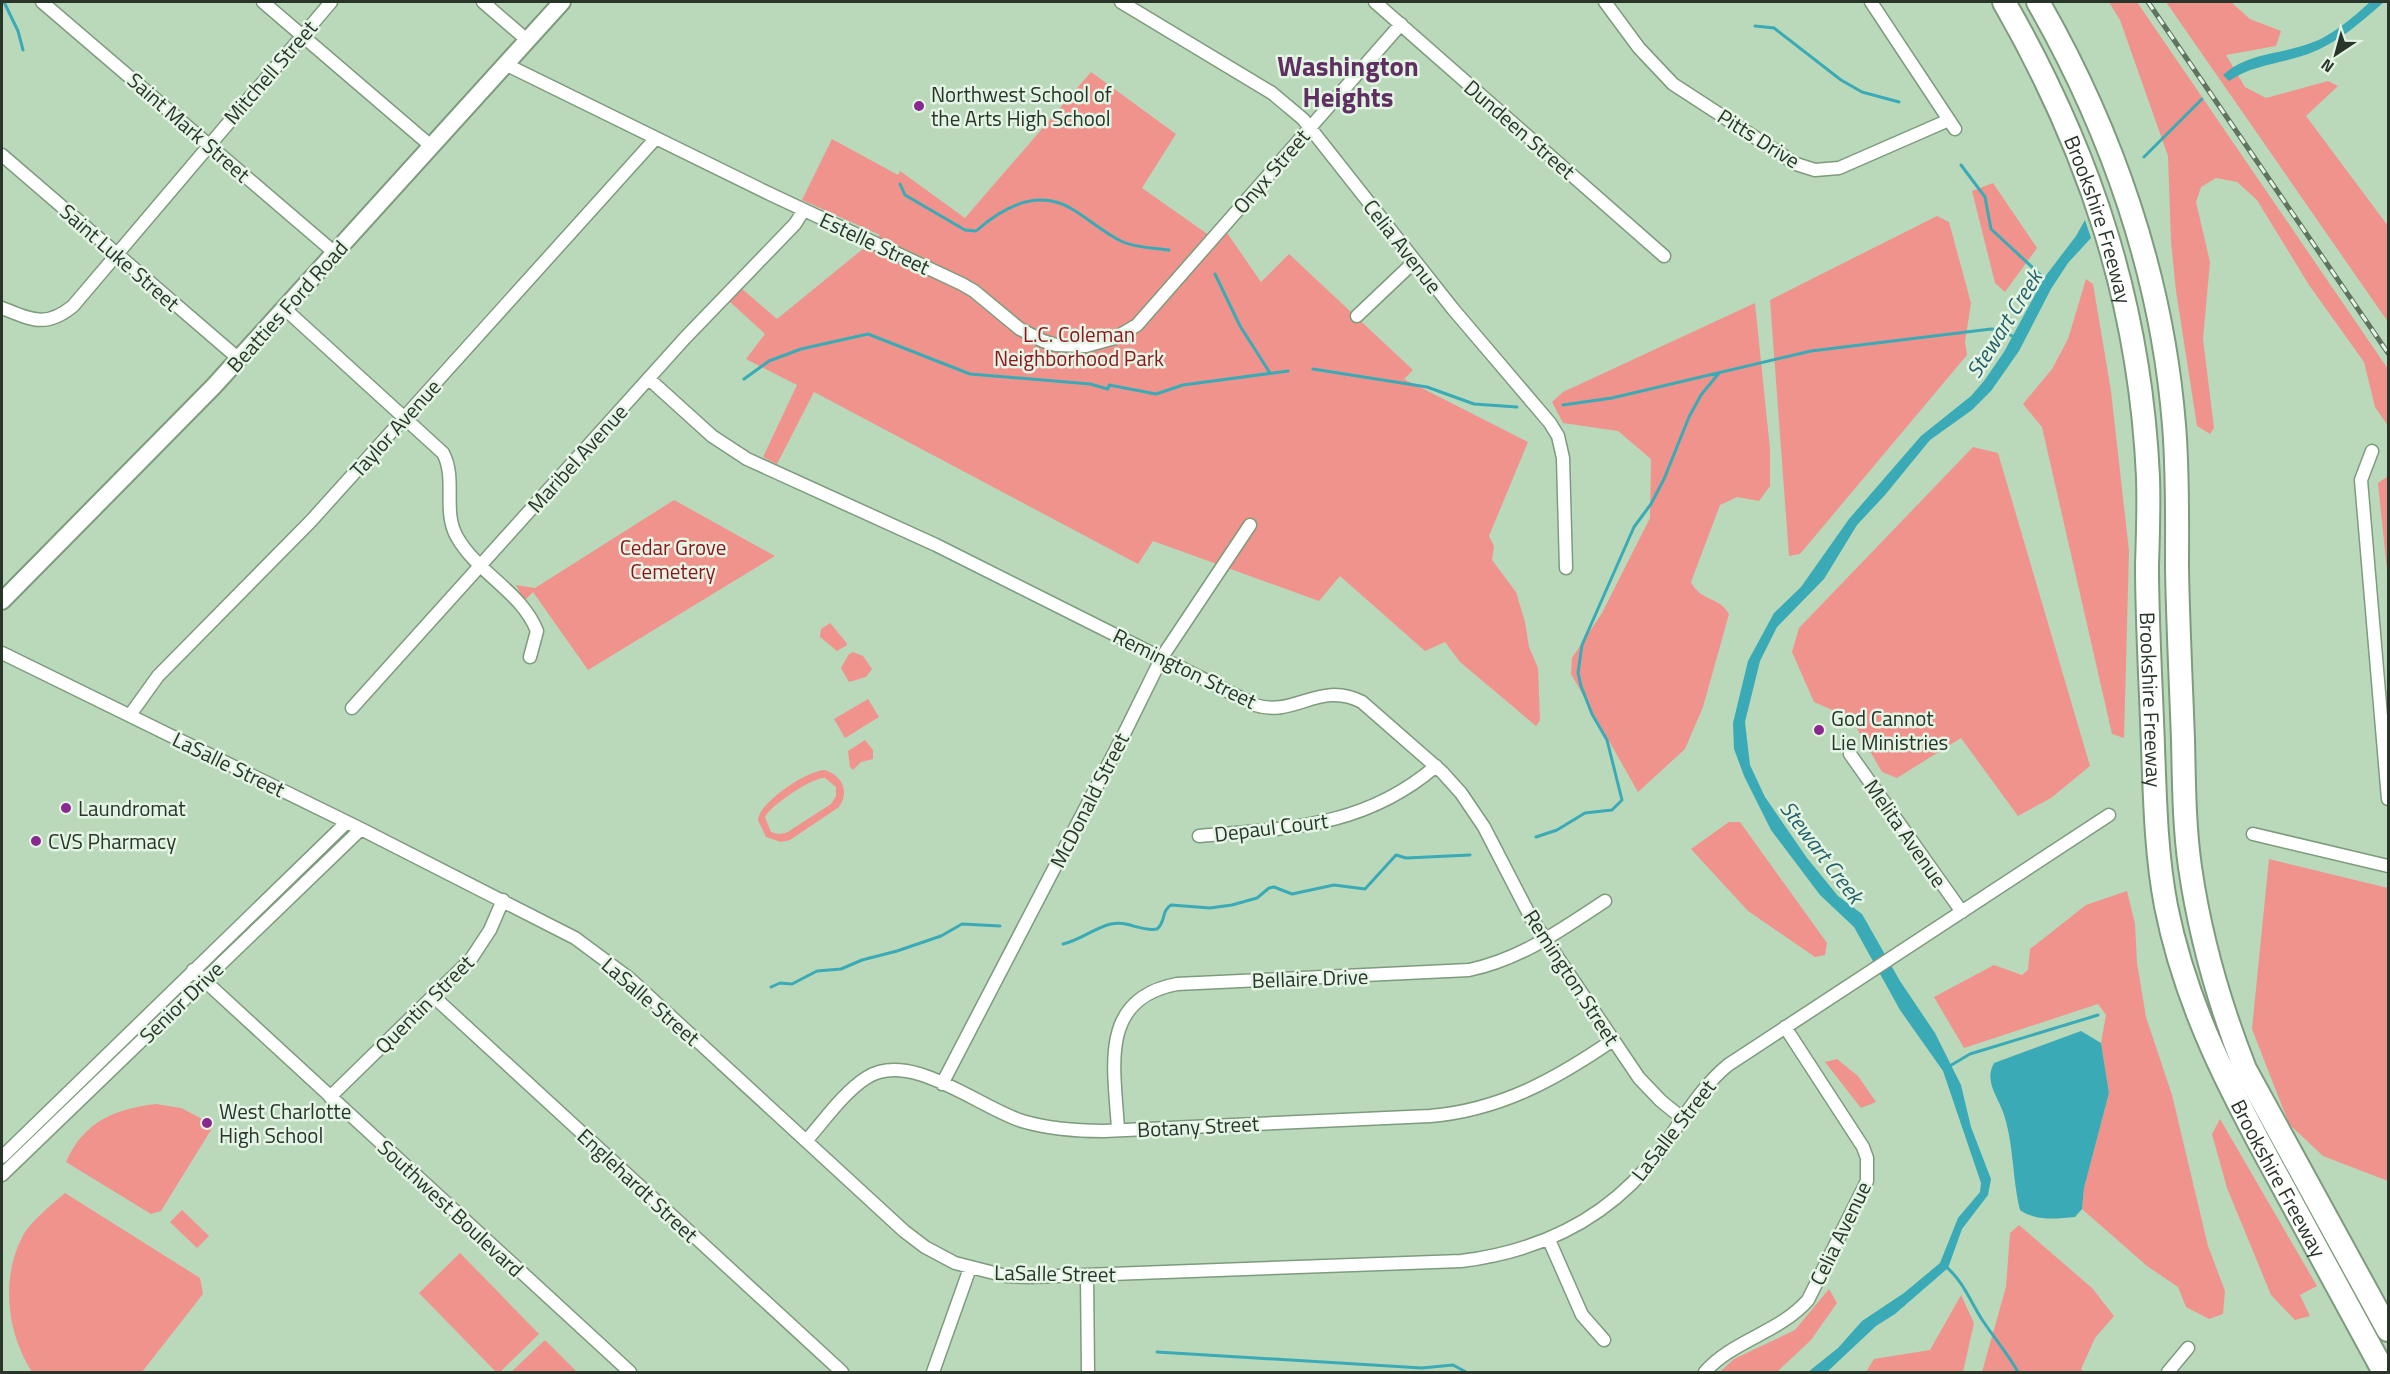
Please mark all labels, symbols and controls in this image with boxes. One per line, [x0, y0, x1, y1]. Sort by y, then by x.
street label: Mitchell Street [216, 12, 325, 131]
north arrow [2306, 24, 2366, 84]
district label: Washington Heights [1277, 45, 1419, 117]
text: N [2316, 53, 2339, 79]
street label: Saint Mark Street [120, 64, 258, 190]
street label: Dundeen Street [1457, 72, 1583, 187]
place label: Northwest School of the Arts High School [931, 78, 1112, 134]
marker: Northwest School of the Arts High School [912, 99, 926, 113]
street label: Pitts Drive [1711, 100, 1807, 176]
street label: Onyx Street [1225, 121, 1317, 221]
street label: Brookshire Freeway [2056, 130, 2140, 307]
street label: Celia Avenue [1356, 192, 1450, 300]
street label: Saint Luke Street [53, 196, 188, 319]
street label: Estelle Street [815, 203, 936, 283]
street label: Beatties Ford Road [219, 233, 355, 379]
water label: Stewart Creek [1957, 262, 2052, 385]
park label: L.C. Coleman Neighborhood Park [994, 318, 1164, 374]
street label: Taylor Avenue [342, 371, 448, 485]
street label: Maribel Avenue [519, 396, 635, 520]
park label: Cedar Grove Cemetery [620, 531, 726, 587]
street label: Brookshire Freeway [2132, 611, 2170, 788]
street label: Remington Street [1108, 619, 1263, 717]
place label: God Cannot Lie Ministries [1831, 702, 1948, 758]
street label: LaSalle Street [167, 723, 291, 805]
marker: God Cannot Lie Ministries [1812, 723, 1826, 737]
street label: McDonald Street [1041, 726, 1137, 873]
street label: Melita Avenue [1857, 772, 1955, 894]
place label: Laundromat [78, 792, 186, 824]
water label: Stewart Creek [1772, 793, 1873, 913]
marker: Laundromat [59, 801, 73, 815]
street label: Depaul Court [1212, 804, 1330, 850]
place label: CVS Pharmacy [48, 825, 176, 857]
marker: CVS Pharmacy [29, 834, 43, 848]
street label: Remington Street [1516, 903, 1628, 1052]
street label: Quentin Street [367, 947, 481, 1061]
street label: LaSalle Street [595, 949, 708, 1053]
street label: Senior Drive [131, 953, 231, 1051]
street label: Bellaire Drive [1251, 960, 1369, 996]
street label: LaSalle Street [1623, 1072, 1723, 1188]
street label: Brookshire Freeway [2223, 1094, 2335, 1263]
place label: West Charlotte High School [219, 1095, 351, 1151]
street label: Botany Street [1136, 1107, 1260, 1145]
marker: West Charlotte High School [200, 1116, 214, 1130]
street label: Englehardt Street [570, 1120, 706, 1250]
street label: Southwest Boulevard [371, 1132, 531, 1284]
street label: Celia Avenue [1801, 1176, 1879, 1290]
street label: LaSalle Street [994, 1256, 1117, 1290]

